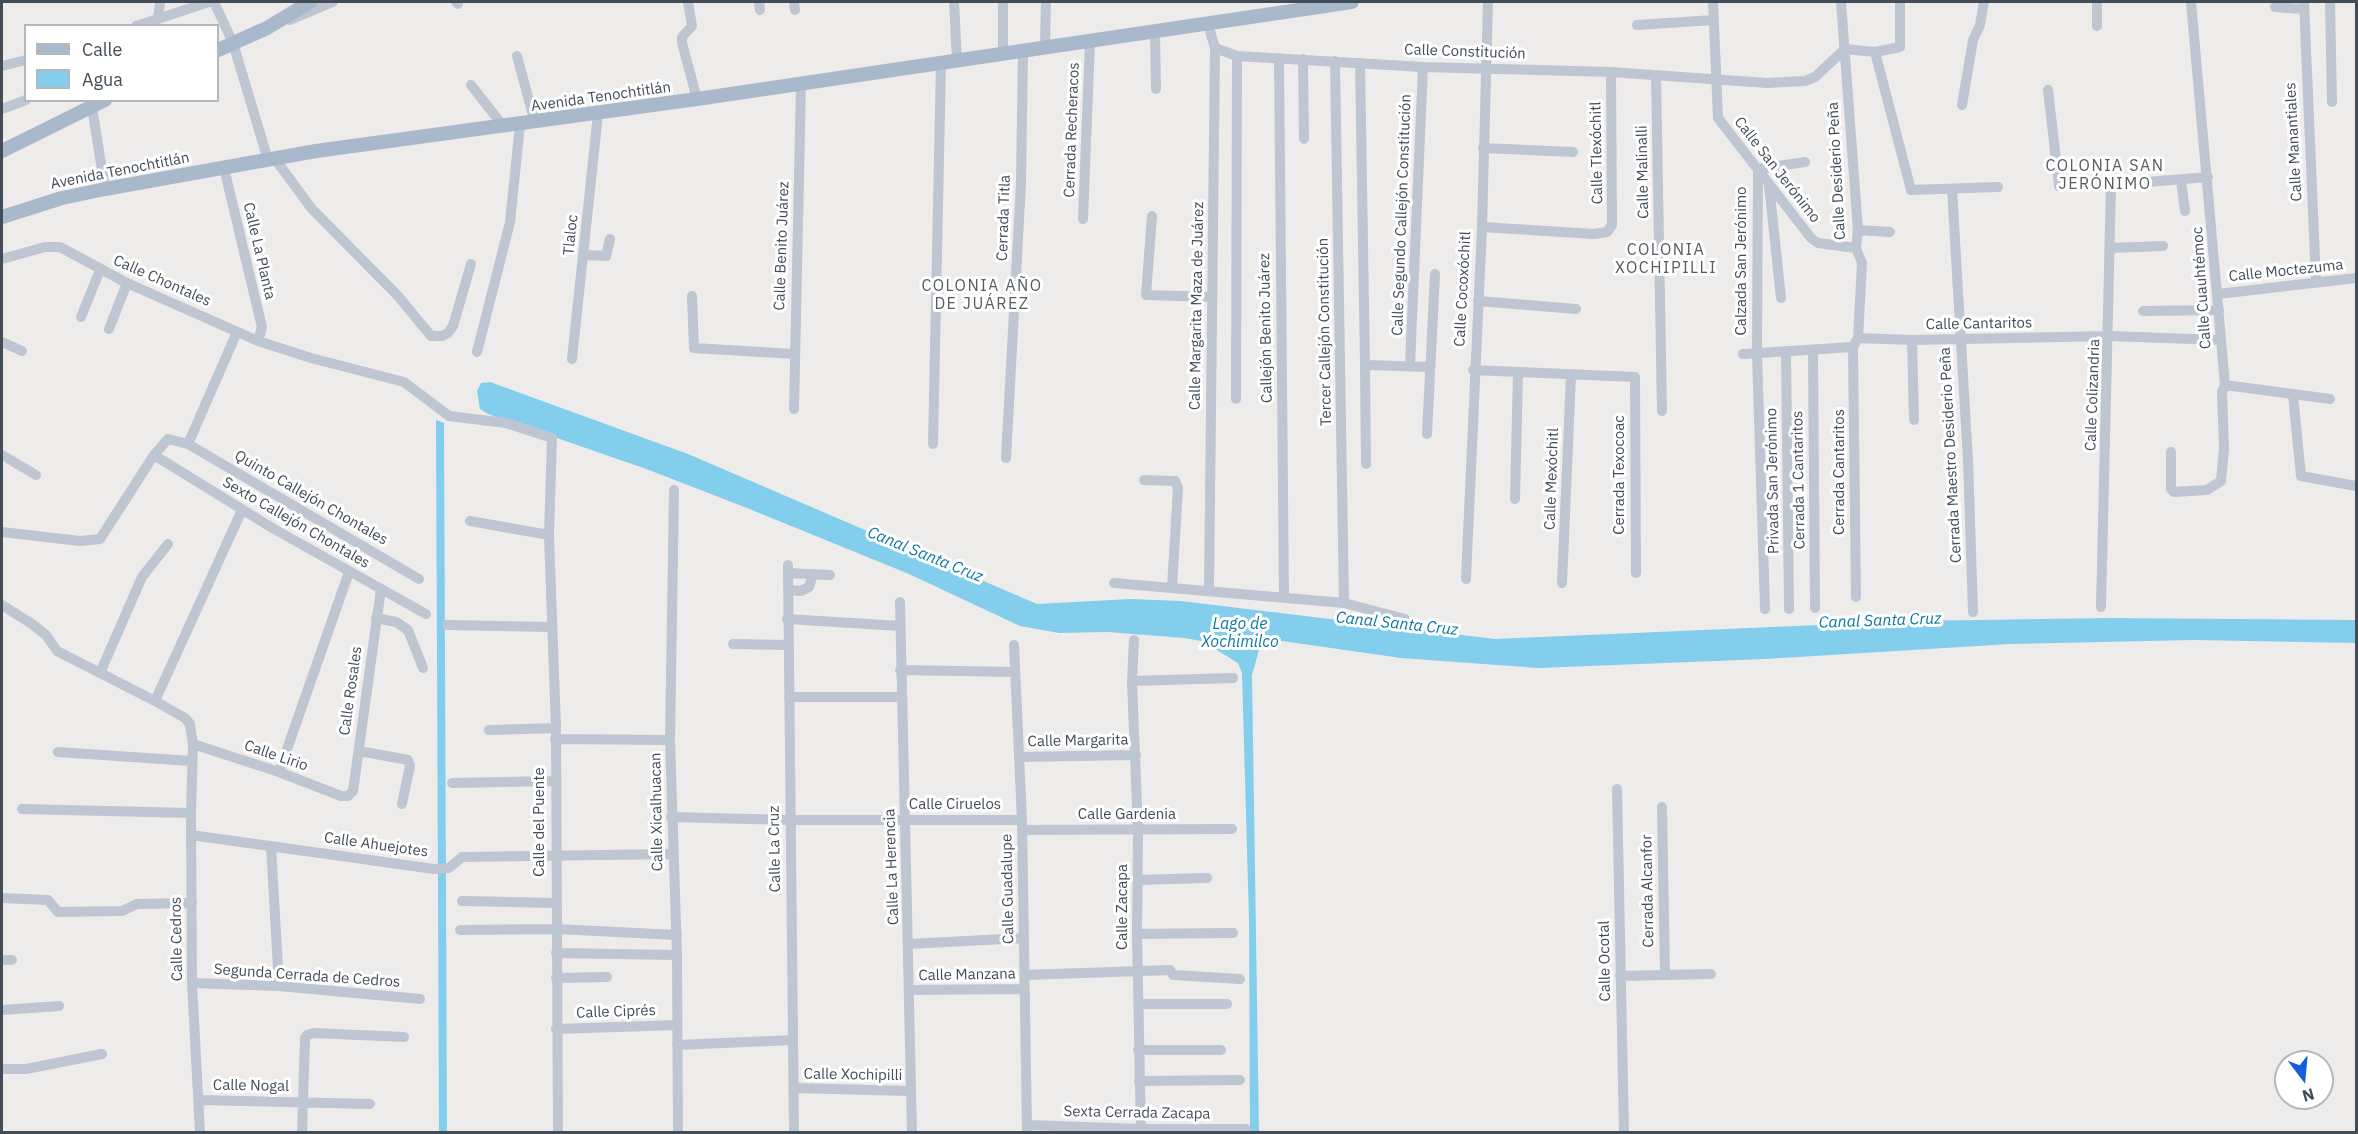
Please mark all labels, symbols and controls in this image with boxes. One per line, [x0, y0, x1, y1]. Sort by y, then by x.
legend [24, 24, 219, 102]
text: Calle [82, 38, 122, 61]
street label: Calle Constitución [1404, 41, 1526, 63]
street label: Cerrada Recheracos [1061, 62, 1083, 198]
text: Agua [82, 68, 123, 91]
street label: Avenida Tenochtitlán [530, 78, 672, 116]
street label: Calle Manantiales [2282, 82, 2306, 202]
street label: Calle Segundo Callejón Constitución [1389, 94, 1415, 336]
street label: Calle Tlexóchitl [1587, 101, 1607, 205]
street label: Calle Desiderio Peña [1824, 102, 1850, 240]
street label: Calle San Jerónimo [1730, 113, 1824, 227]
street label: Calle Malinalli [1633, 125, 1653, 219]
street label: Avenida Tenochtitlán [49, 149, 191, 193]
district label: COLONIA SAN JERÓNIMO [2045, 156, 2165, 194]
street label: Cerrada Titla [993, 174, 1015, 262]
street label: Calle Benito Juárez [771, 181, 793, 311]
street label: Calzada San Jerónimo [1733, 187, 1751, 335]
street label: Calle La Planta [239, 201, 279, 301]
street label: Calle Margarita Maza de Juárez [1186, 202, 1208, 410]
street label: Tlaloc [560, 214, 582, 256]
street label: Calle Cuauhtémoc [2189, 226, 2215, 350]
street label: Calle Cocoxóchitl [1451, 231, 1475, 347]
street label: Tercer Callejón Constitución [1314, 238, 1336, 426]
district label: COLONIA XOCHIPILLI [1615, 240, 1717, 278]
street label: Calle Chontales [110, 251, 214, 311]
street label: Callejón Benito Juárez [1256, 253, 1276, 403]
street label: Calle Moctezuma [2228, 256, 2344, 286]
district label: COLONIA AÑO DE JUÁREZ [921, 276, 1043, 314]
street label: Calle Cantaritos [1926, 314, 2032, 334]
street label: Calle Colizandria [2082, 339, 2104, 451]
street label: Cerrada Maestro Desiderio Peña [1936, 347, 1966, 563]
street label: Privada San Jerónimo [1763, 408, 1783, 554]
street label: Cerrada Cantaritos [1831, 409, 1849, 535]
street label: Cerrada 1 Cantaritos [1789, 411, 1809, 549]
street label: Cerrada Texocoac [1611, 415, 1629, 535]
street label: Calle Mexóchitl [1541, 428, 1563, 530]
street label: Quinto Callejón Chontales [231, 447, 391, 549]
street label: Sexto Callejón Chontales [219, 473, 373, 573]
water label: Canal Santa Cruz [865, 523, 985, 587]
water label: Canal Santa Cruz [1335, 608, 1459, 640]
water label: Canal Santa Cruz [1818, 609, 1942, 633]
water label: Lago de Xochimilco [1201, 614, 1279, 652]
street label: Calle Rosales [336, 645, 366, 737]
street label: Calle Margarita [1027, 731, 1129, 751]
street label: Calle Lirio [242, 737, 310, 775]
street label: Calle Xicalhuacan [647, 752, 667, 872]
street label: Calle del Puente [531, 767, 549, 877]
street label: Calle Ciruelos [909, 796, 1001, 814]
street label: Calle La Cruz [765, 806, 785, 892]
street label: Calle Gardenia [1078, 806, 1176, 824]
street label: Calle La Herencia [881, 808, 903, 926]
street label: Calle Ahuejotes [323, 829, 429, 861]
street label: Calle Guadalupe [998, 834, 1018, 944]
street label: Cerrada Alcanfor [1638, 834, 1658, 948]
street label: Calle Zacapa [1114, 864, 1132, 950]
street label: Calle Cedros [167, 897, 187, 981]
street label: Calle Ocotal [1595, 920, 1615, 1002]
street label: Segunda Cerrada de Cedros [213, 961, 401, 991]
street label: Calle Manzana [918, 965, 1016, 985]
street label: Calle Ciprés [576, 1002, 656, 1022]
north arrow [2274, 1050, 2334, 1110]
street label: Calle Xochipilli [804, 1065, 902, 1085]
street label: Calle Nogal [213, 1076, 289, 1096]
text: N [2300, 1084, 2317, 1107]
street label: Sexta Cerrada Zacapa [1063, 1103, 1211, 1123]

